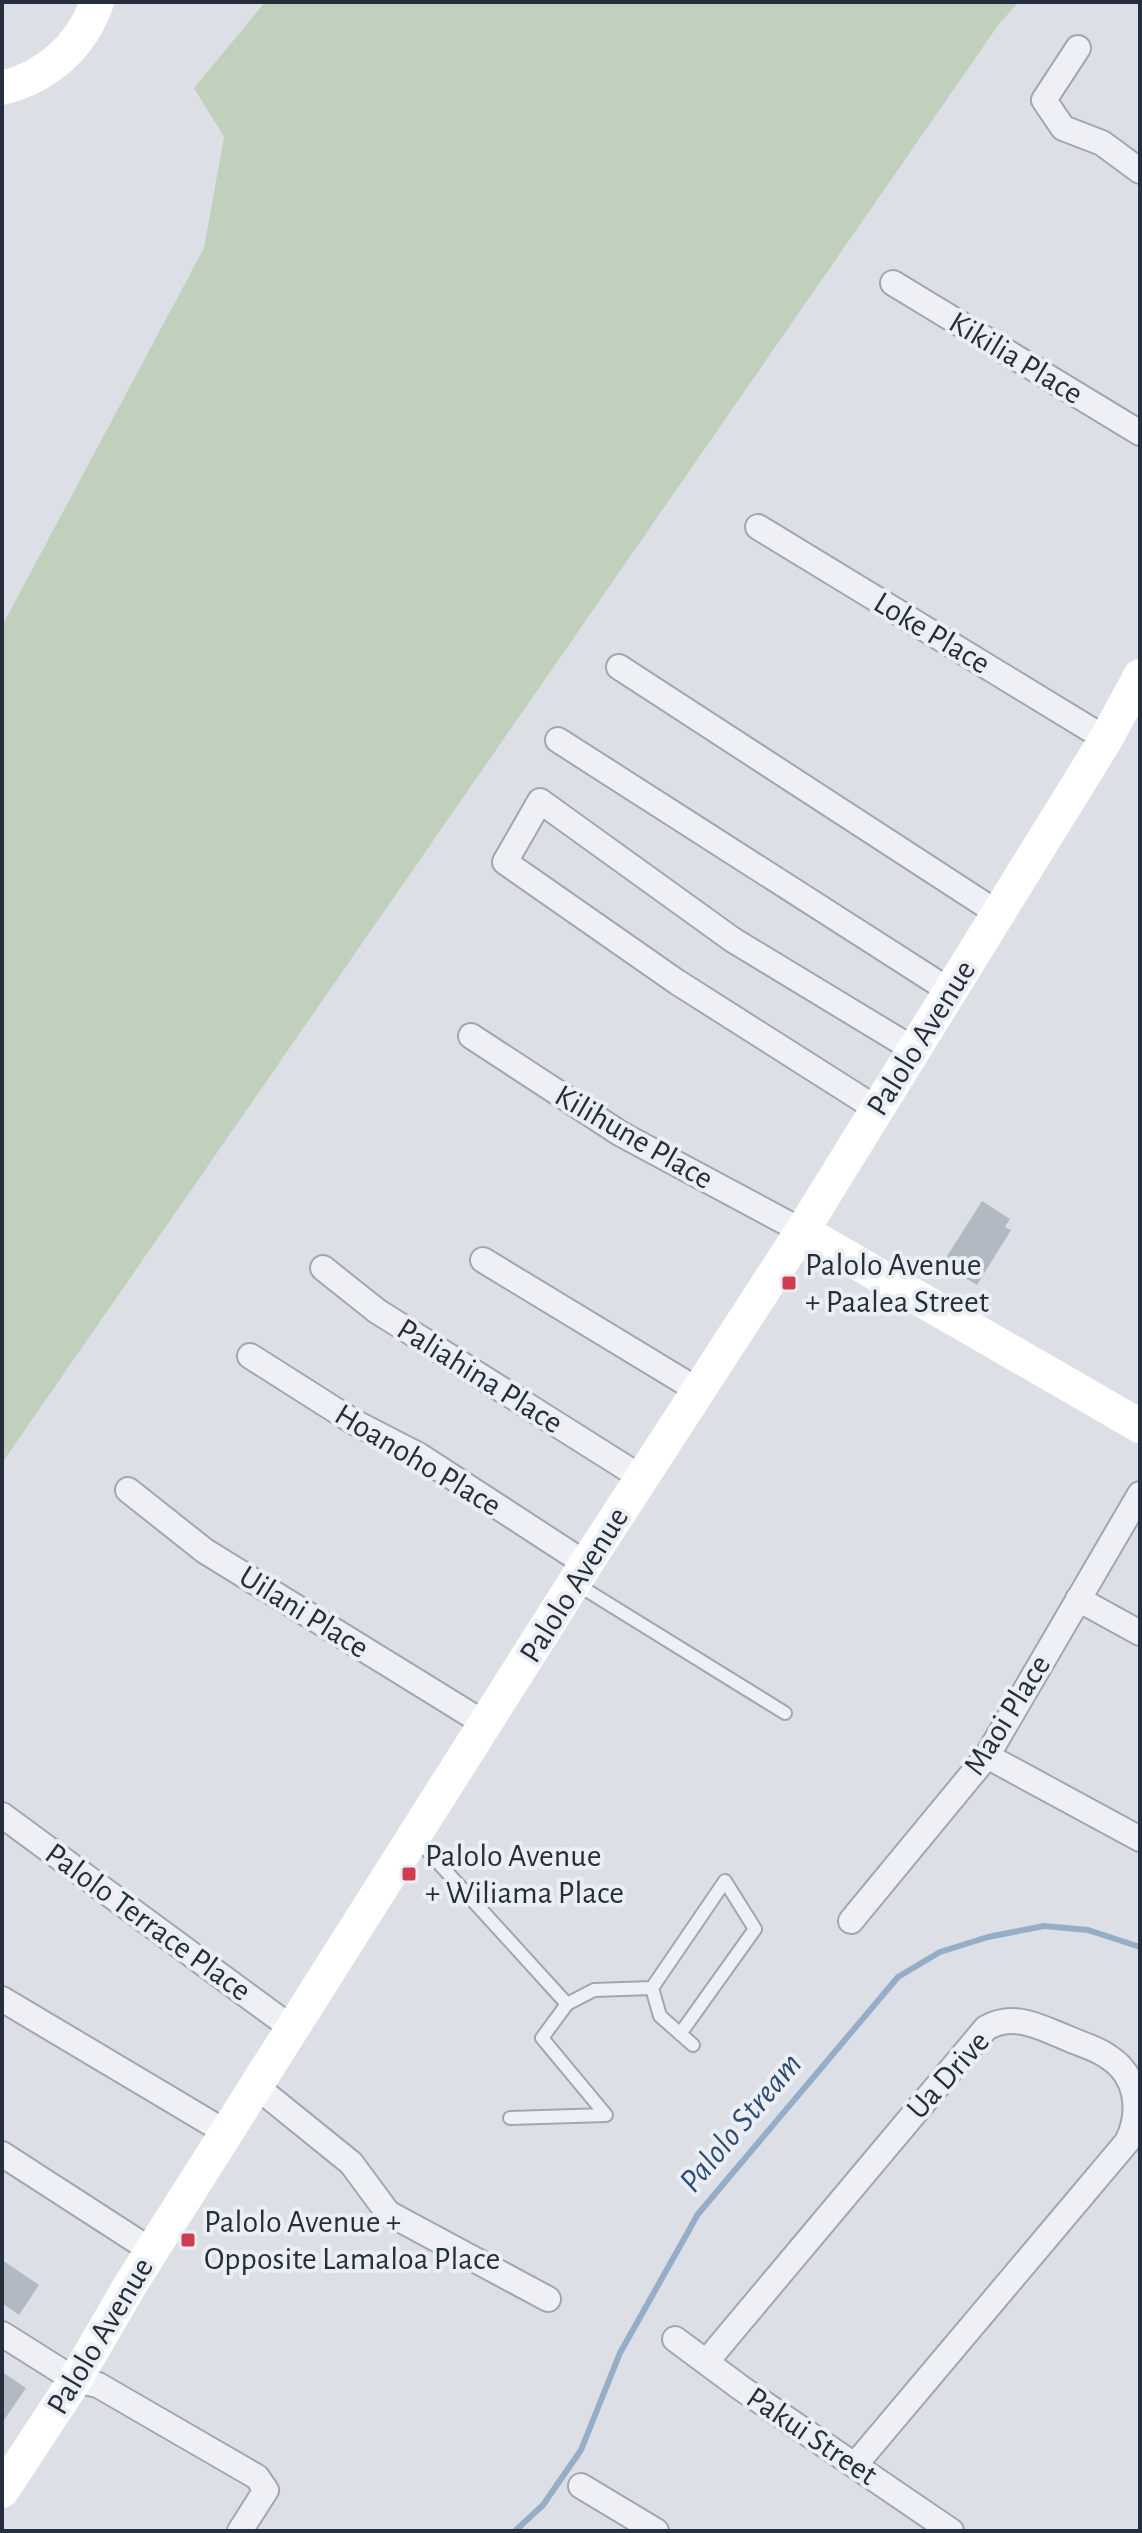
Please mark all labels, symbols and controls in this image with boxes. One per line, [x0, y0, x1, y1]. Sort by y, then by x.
street label: Kikilia Place [944, 306, 1088, 410]
street label: Loke Place [868, 586, 996, 680]
street label: Palolo Avenue [861, 955, 981, 1121]
street label: Kilihune Place [550, 1079, 718, 1195]
place label: Palolo Avenue + Paalea Street [805, 1249, 989, 1318]
marker: Palolo Avenue + Paalea Street [780, 1274, 798, 1292]
street label: Paliahina Place [392, 1313, 568, 1439]
street label: Hoanoho Place [329, 1398, 507, 1522]
street label: Palolo Avenue [514, 1502, 634, 1668]
street label: Uilani Place [234, 1560, 374, 1664]
street label: Maoi Place [958, 1649, 1056, 1781]
street label: Palolo Terrace Place [39, 1837, 257, 2007]
place label: Palolo Avenue + Wiliama Place [425, 1840, 624, 1909]
marker: Palolo Avenue + Wiliama Place [400, 1865, 418, 1883]
street label: Ua Drive [901, 2025, 995, 2125]
water label: Palolo Stream [673, 2047, 809, 2199]
place label: Palolo Avenue + Opposite Lamaloa Place [204, 2206, 500, 2275]
marker: Palolo Avenue + Opposite Lamaloa Place [179, 2231, 197, 2249]
street label: Palolo Avenue [41, 2252, 159, 2420]
street label: Pakui Street [741, 2381, 883, 2491]

